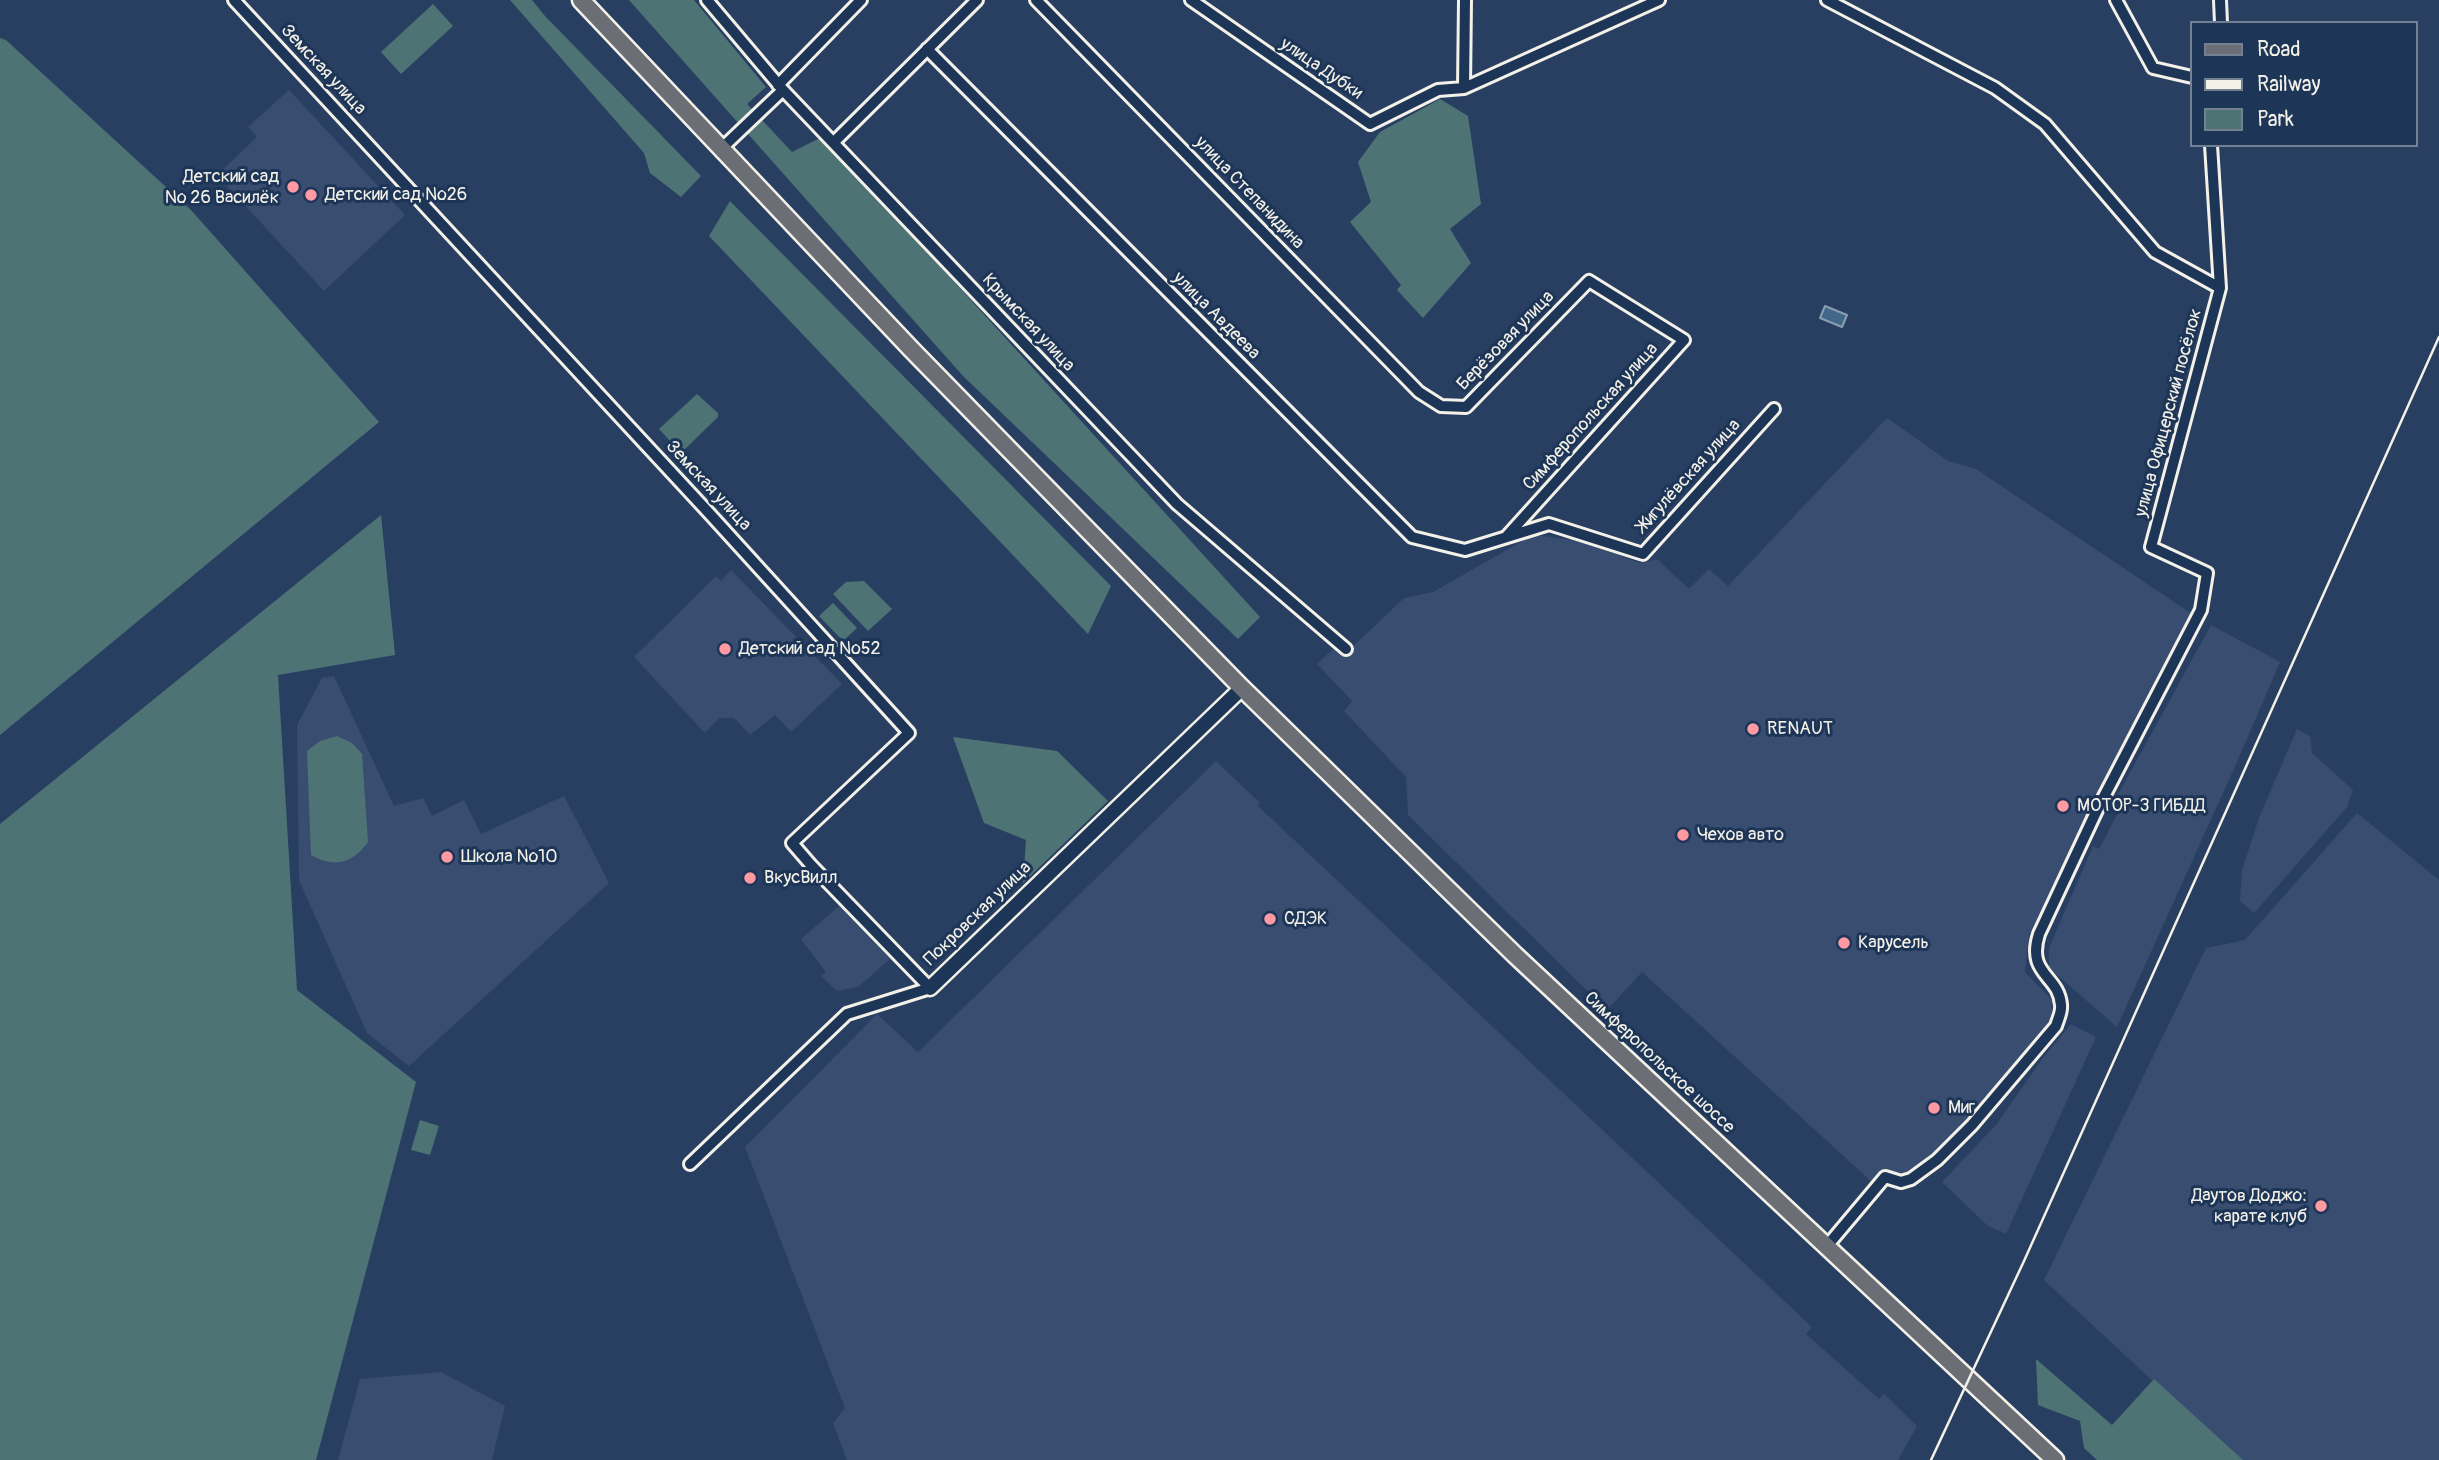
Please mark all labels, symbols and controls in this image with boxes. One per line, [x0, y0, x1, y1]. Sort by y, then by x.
street label: Земская улица [276, 20, 370, 120]
legend [2190, 21, 2418, 147]
street label: улица Дубки [1276, 34, 1366, 104]
text: Road [2257, 36, 2301, 63]
text: Railway [2257, 71, 2321, 98]
text: Park [2257, 106, 2294, 133]
street label: улица Степанидина [1190, 132, 1308, 254]
place label: Детский сад № 26 Василёк [165, 166, 279, 208]
marker: Детский сад № 26 Василёк [285, 179, 301, 195]
place label: Детский сад №26 [325, 184, 467, 206]
marker: Детский сад №26 [303, 187, 319, 203]
street label: улица Авдеева [1168, 268, 1264, 364]
street label: Крымская улица [977, 269, 1079, 377]
street label: Берёзовая улица [1453, 287, 1559, 395]
street label: улица Офицерский посёлок [2131, 307, 2207, 519]
street label: Симферопольская улица [1519, 339, 1663, 495]
street label: Жигулёвская улица [1633, 415, 1745, 537]
street label: Земская улица [661, 436, 755, 536]
place label: Детский сад №52 [739, 638, 881, 660]
marker: Детский сад №52 [717, 641, 733, 657]
place label: RENAUT [1767, 718, 1833, 740]
marker: RENAUT [1745, 721, 1761, 737]
place label: МОТОР-3 ГИБДД [2077, 795, 2205, 817]
marker: МОТОР-3 ГИБДД [2055, 798, 2071, 814]
place label: Чехов авто [1697, 824, 1784, 846]
marker: Чехов авто [1675, 827, 1691, 843]
place label: Школа №10 [461, 846, 558, 868]
marker: Школа №10 [439, 849, 455, 865]
street label: Покровская улица [920, 857, 1036, 971]
place label: ВкусВилл [764, 867, 837, 889]
marker: ВкусВилл [742, 870, 758, 886]
place label: СДЭК [1284, 908, 1327, 930]
marker: СДЭК [1262, 911, 1278, 927]
place label: Карусель [1858, 932, 1929, 954]
marker: Карусель [1836, 935, 1852, 951]
street label: Симферопольское шоссе [1579, 988, 1739, 1138]
place label: Миг [1948, 1097, 1975, 1119]
marker: Миг [1926, 1100, 1942, 1116]
place label: Даутов Доджо: карате клуб [2191, 1185, 2307, 1228]
marker: Даутов Доджо: карате клуб [2313, 1198, 2329, 1214]

